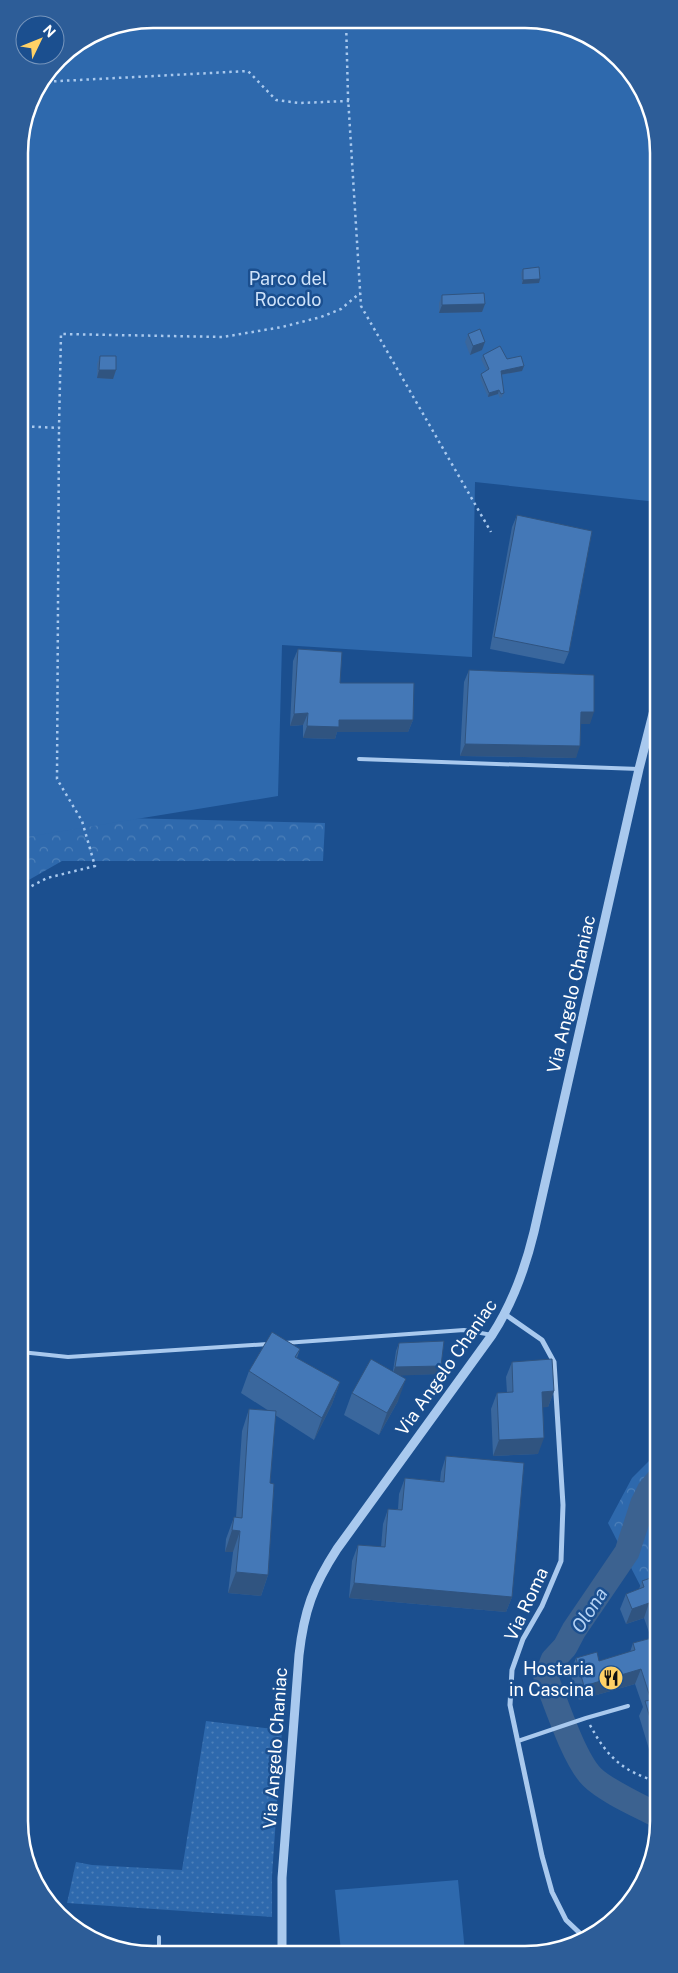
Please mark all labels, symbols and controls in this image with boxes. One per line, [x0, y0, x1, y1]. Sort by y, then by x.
north arrow [15, 15, 65, 65]
text: N [40, 22, 59, 41]
park label: Parco del Roccolo [249, 268, 327, 310]
street label: Via Angelo Chaniac [543, 913, 599, 1075]
street label: Via Angelo Chaniac [391, 1295, 501, 1439]
street label: Via Roma [500, 1564, 552, 1644]
water label: Olona [566, 1583, 612, 1637]
place label: Hostaria in Cascina [509, 1658, 594, 1700]
restaurant icon: Hostaria in Cascina [598, 1665, 624, 1691]
street label: Via Angelo Chaniac [259, 1667, 291, 1829]

